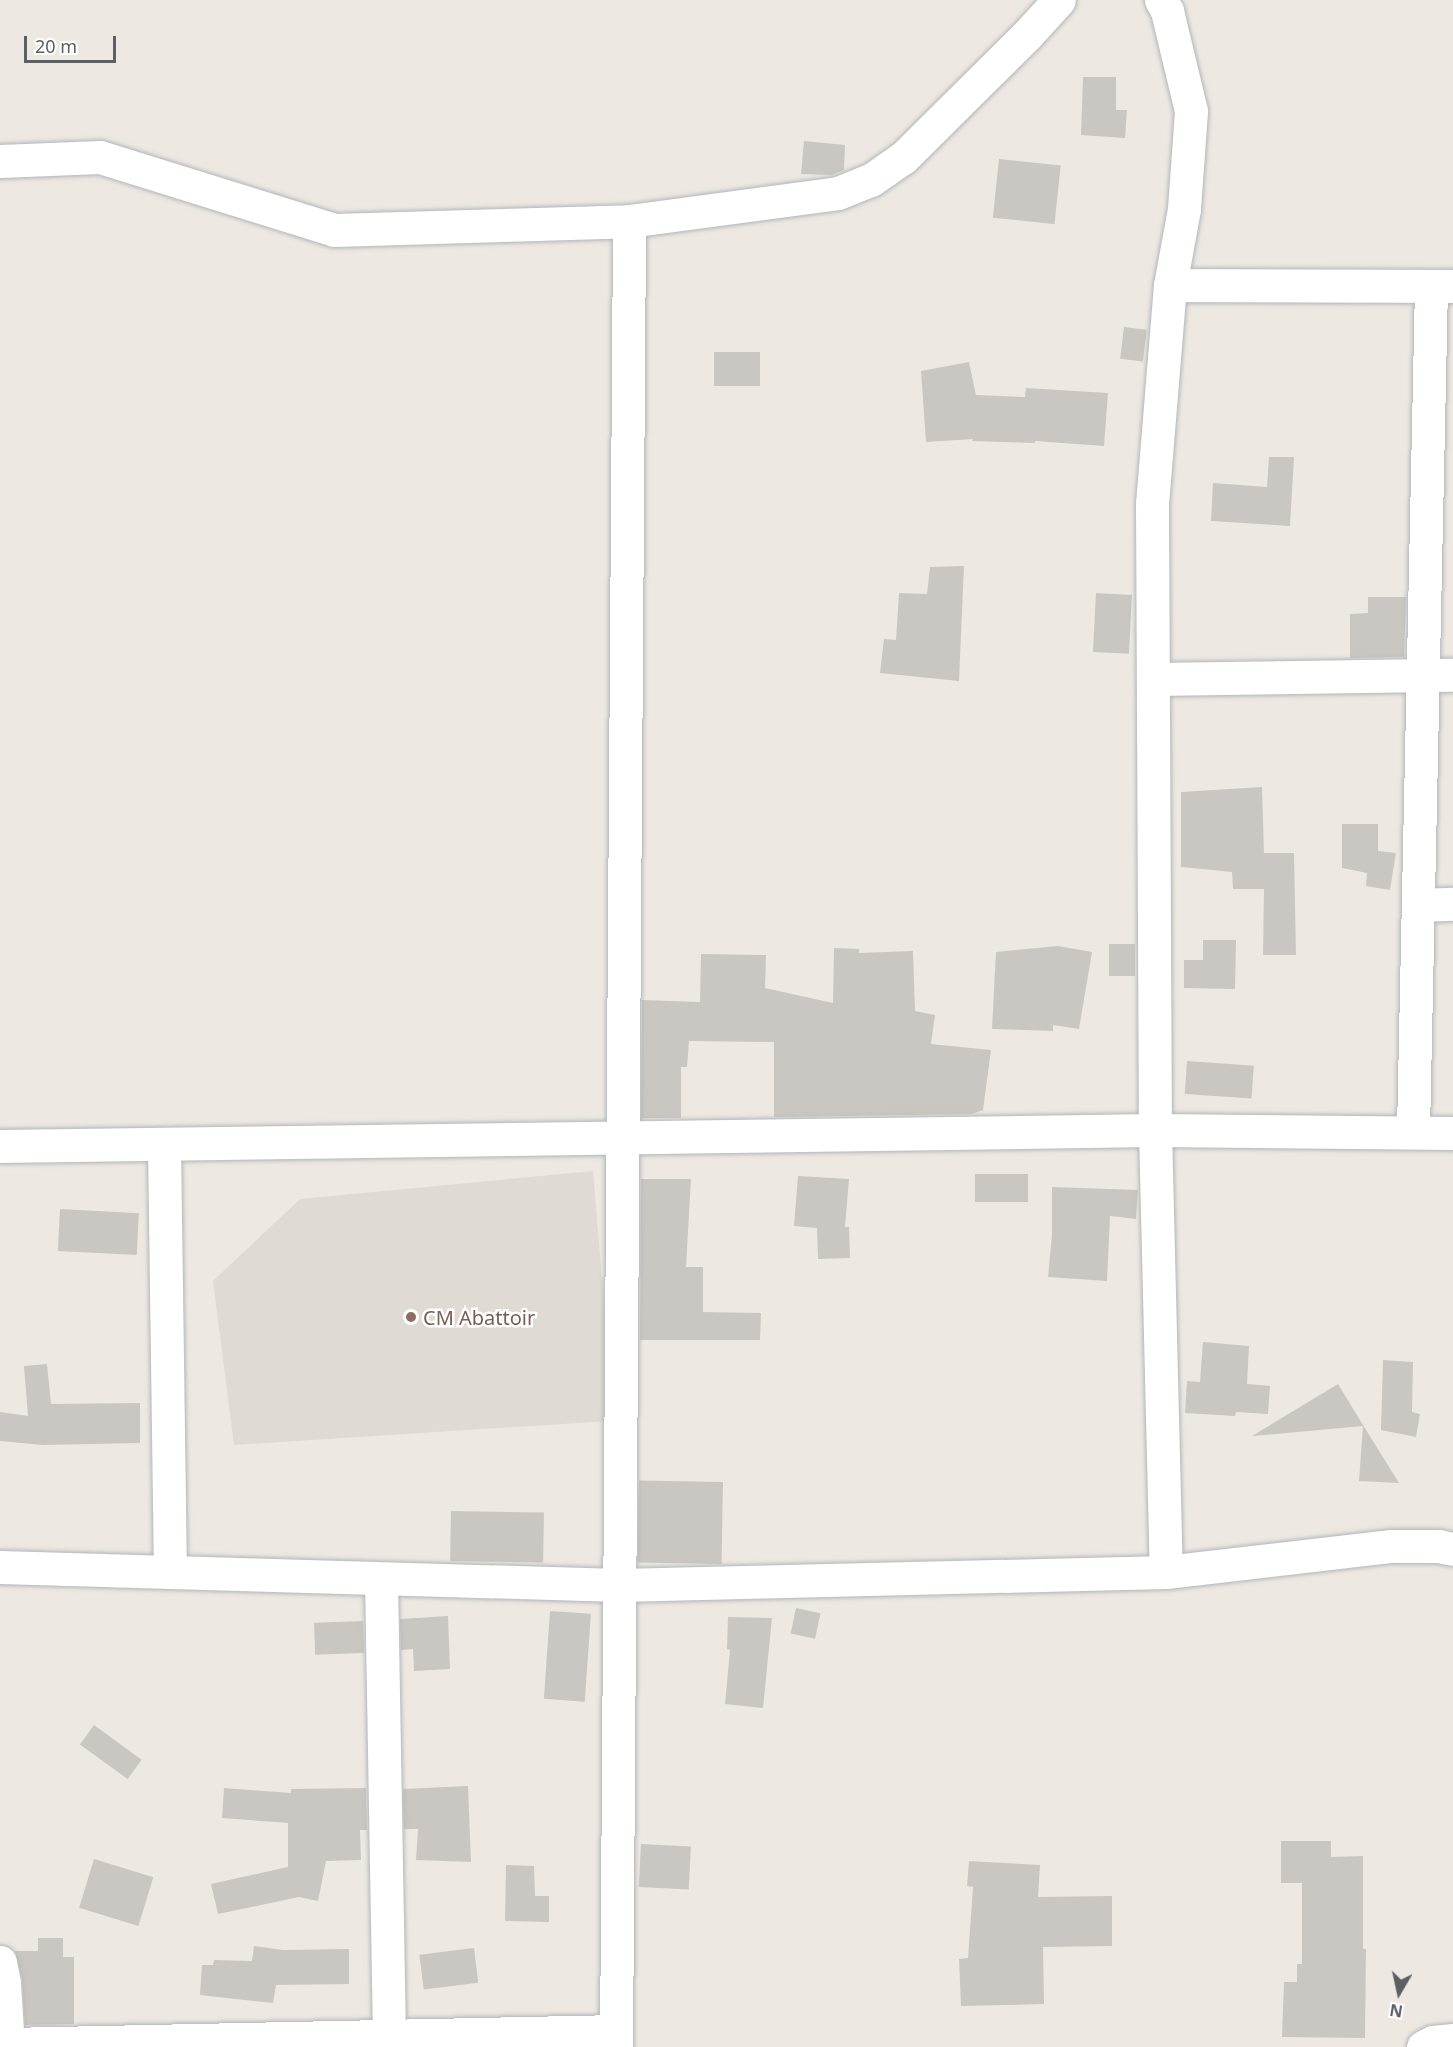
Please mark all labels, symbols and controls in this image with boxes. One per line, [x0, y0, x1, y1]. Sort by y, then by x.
scale bar [27, 24, 118, 62]
text: 20 m [35, 34, 77, 58]
place label: CM Abattoir [423, 1305, 535, 1329]
marker: CM Abattoir [404, 1310, 418, 1324]
north arrow [1369, 1963, 1429, 2023]
text: N [1388, 1999, 1404, 2023]

